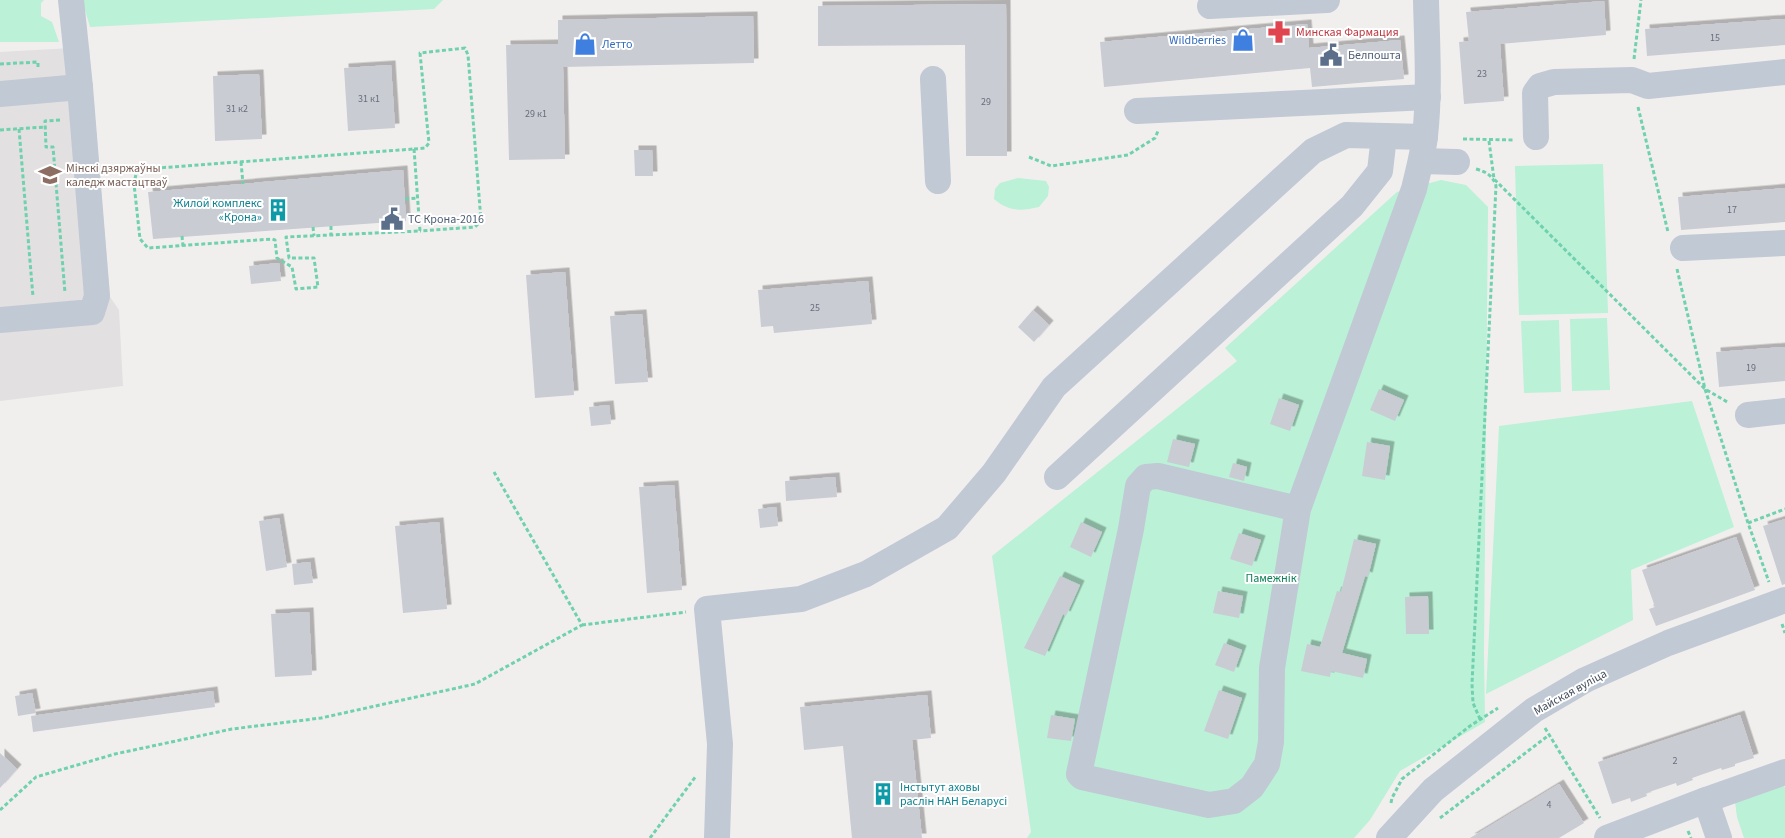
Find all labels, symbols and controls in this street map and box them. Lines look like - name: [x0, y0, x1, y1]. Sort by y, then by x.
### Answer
- pharmacy icon: Минская Фармация: [1266, 19, 1292, 45]
- place label: Минская Фармация: [1296, 24, 1399, 41]
- shop icon: Wildberries: [1230, 27, 1256, 53]
- shop icon: Летто: [572, 31, 598, 57]
- house number: 15: [1710, 31, 1720, 45]
- place label: Wildberries: [1169, 32, 1226, 49]
- place label: Летто: [602, 36, 633, 53]
- public building icon: Белпошта: [1318, 42, 1344, 68]
- place label: Белпошта: [1348, 47, 1401, 64]
- house number: 23: [1477, 67, 1487, 81]
- house number: 31 к1: [358, 92, 380, 106]
- house number: 29: [981, 95, 991, 109]
- house number: 31 к2: [226, 102, 248, 116]
- house number: 29 к1: [525, 107, 547, 121]
- place label: Мінскі дзяржаўны каледж мастацтваў: [66, 160, 168, 191]
- school or university icon: Мінскі дзяржаўны каледж мастацтваў: [37, 162, 63, 188]
- place label: Жилой комплекс «Крона»: [173, 195, 263, 226]
- building icon: Жилой комплекс «Крона»: [265, 197, 291, 223]
- house number: 17: [1727, 203, 1737, 217]
- public building icon: ТС Крона-2016: [379, 206, 405, 232]
- place label: ТС Крона-2016: [408, 211, 484, 228]
- house number: 25: [810, 301, 820, 315]
- house number: 19: [1746, 361, 1756, 375]
- park label: Памежнік: [1245, 570, 1297, 587]
- street label: Майская вуліца: [1531, 665, 1610, 720]
- house number: 2: [1673, 754, 1678, 768]
- place label: Інстытут аховы раслін НАН Беларусі: [900, 779, 1007, 810]
- building icon: Інстытут аховы раслін НАН Беларусі: [870, 781, 896, 807]
- house number: 4: [1547, 798, 1552, 812]

